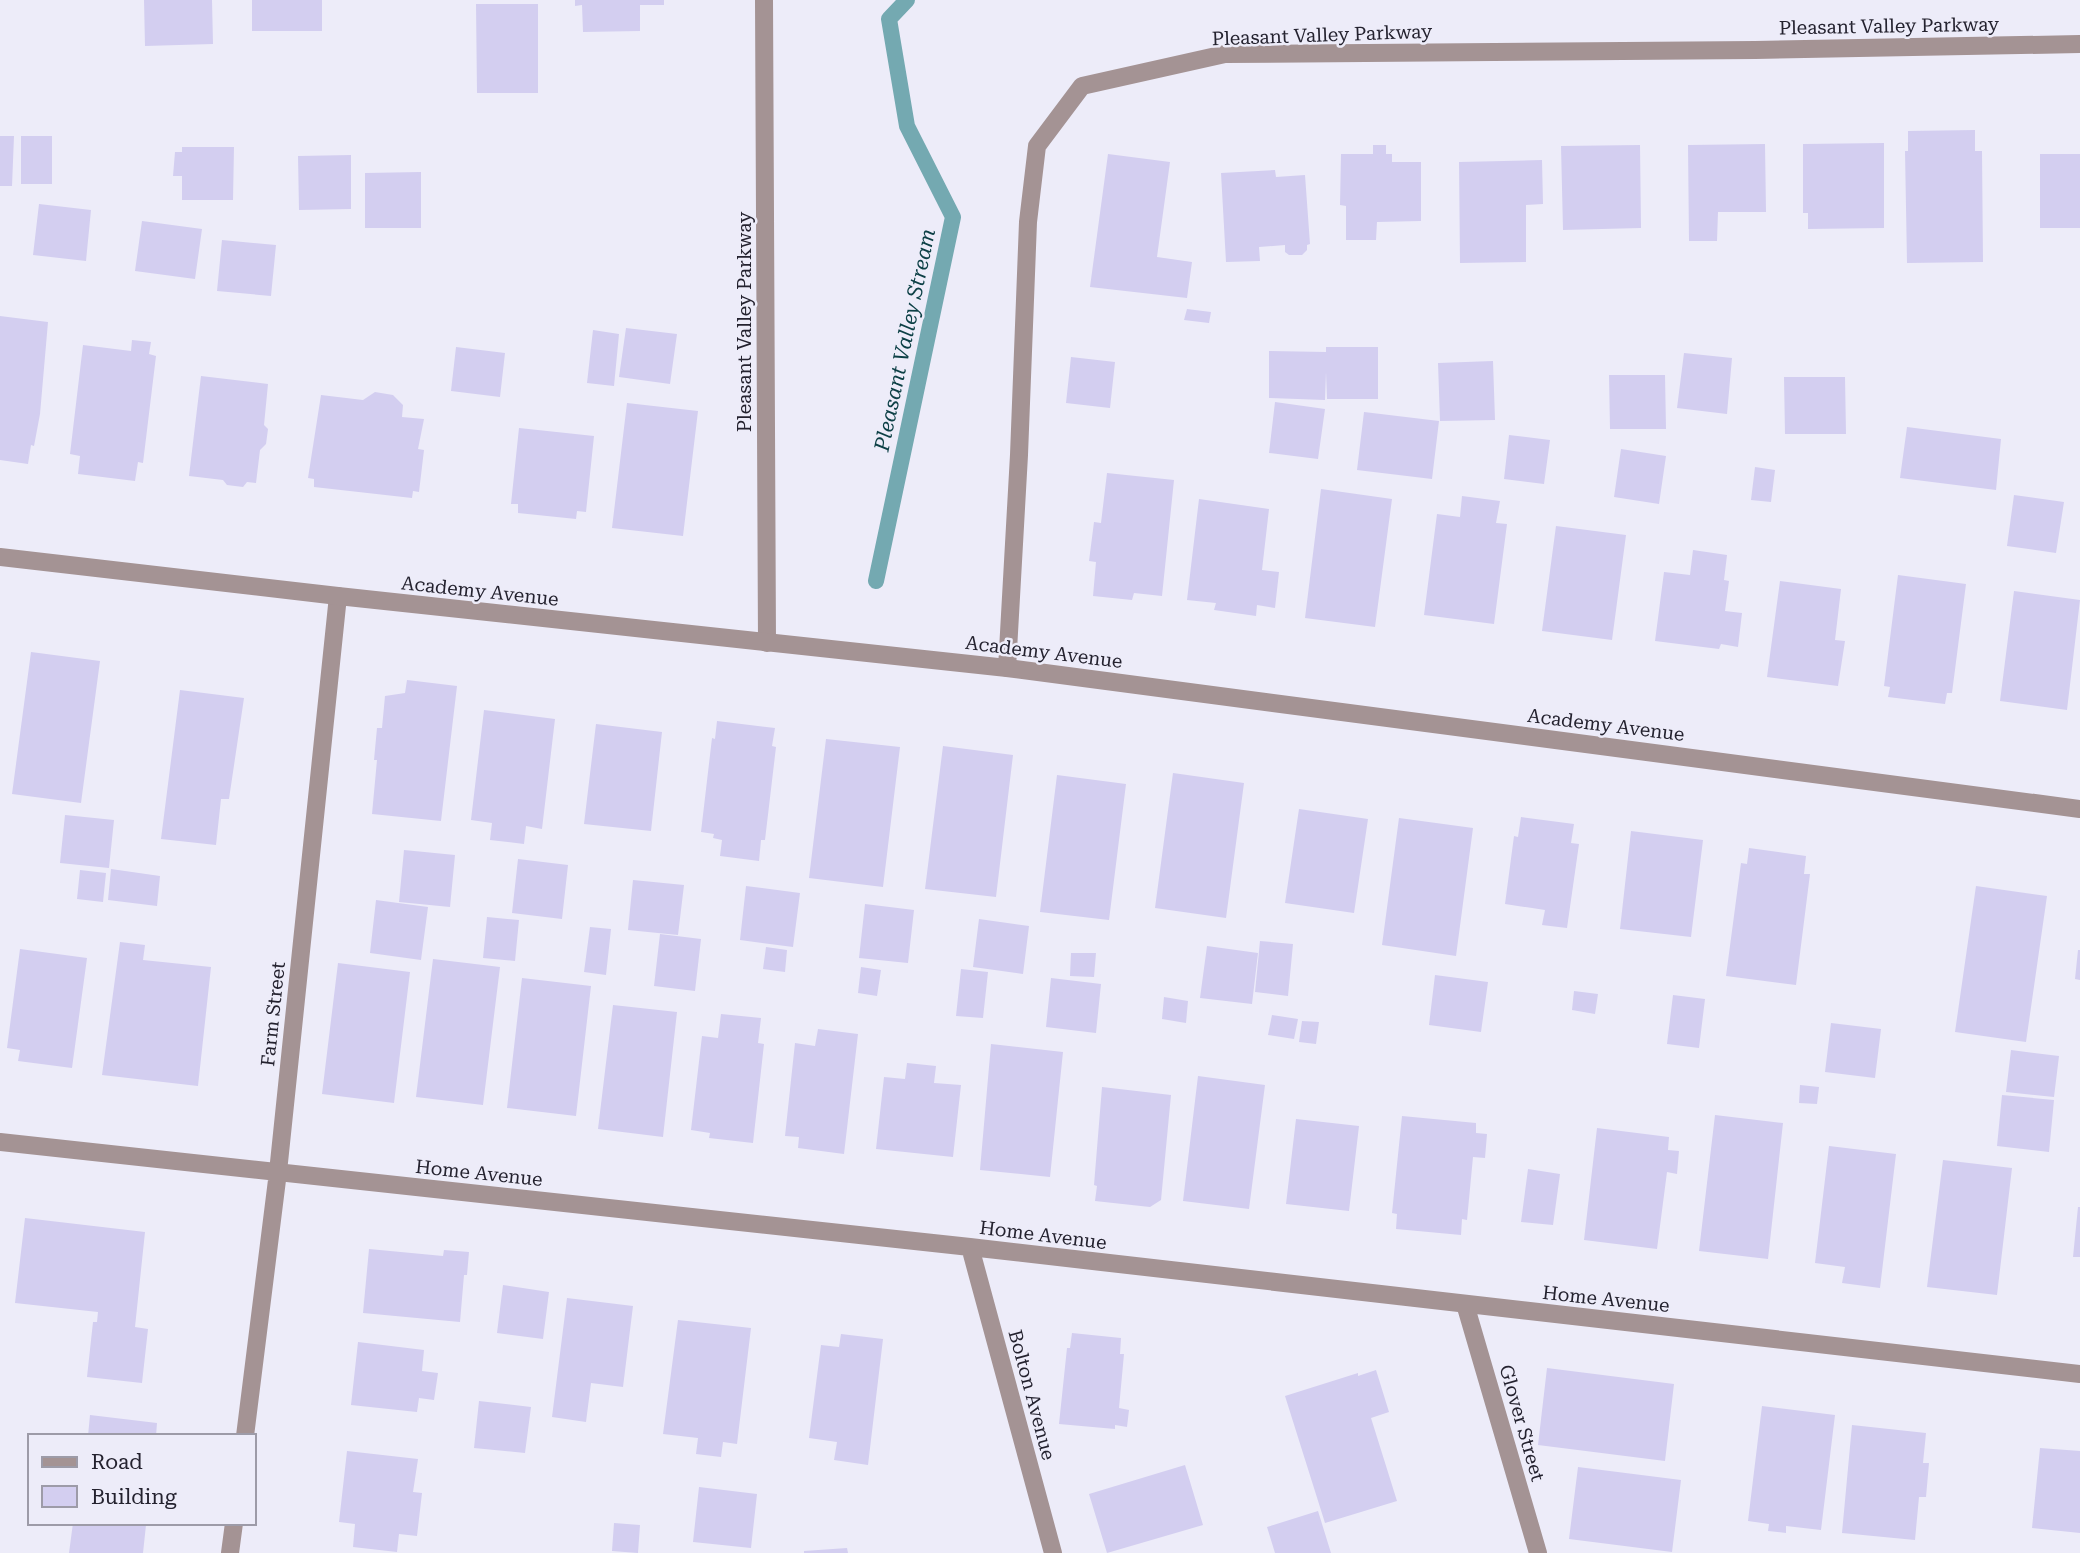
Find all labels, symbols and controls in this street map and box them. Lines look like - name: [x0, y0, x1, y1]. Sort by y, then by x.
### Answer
- street label: Pleasant Valley Parkway: [1779, 13, 2000, 39]
- street label: Pleasant Valley Parkway: [1211, 20, 1433, 50]
- street label: Pleasant Valley Parkway: [733, 211, 756, 432]
- water label: Pleasant Valley Stream: [869, 226, 940, 455]
- street label: Academy Avenue: [400, 571, 560, 611]
- street label: Academy Avenue: [964, 631, 1124, 673]
- street label: Academy Avenue: [1526, 704, 1686, 746]
- street label: Farm Street: [256, 960, 290, 1068]
- street label: Home Avenue: [414, 1155, 544, 1191]
- street label: Home Avenue: [978, 1216, 1108, 1254]
- street label: Home Avenue: [1541, 1281, 1671, 1317]
- street label: Bolton Avenue: [1004, 1327, 1060, 1463]
- street label: Glover Street: [1494, 1362, 1550, 1484]
- legend: [28, 1434, 256, 1525]
- text: Road: [91, 1450, 143, 1474]
- text: Building: [91, 1485, 177, 1509]

